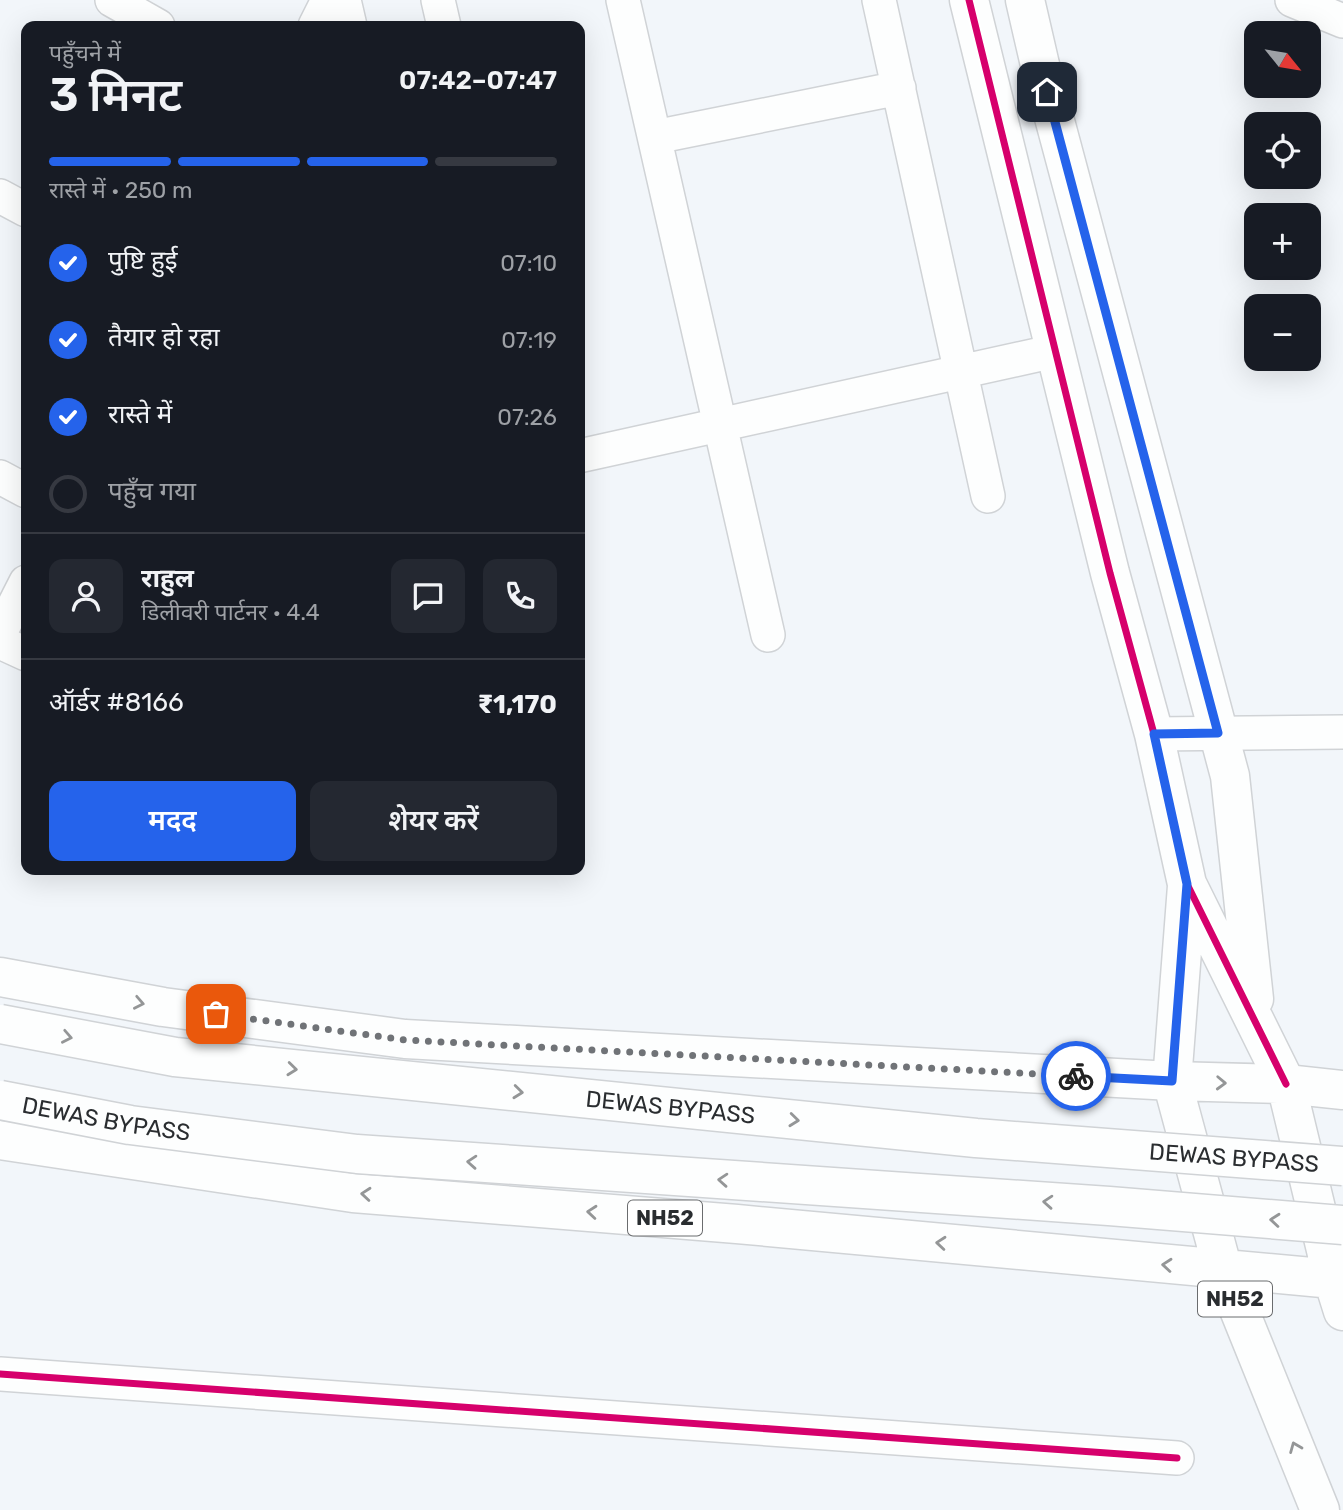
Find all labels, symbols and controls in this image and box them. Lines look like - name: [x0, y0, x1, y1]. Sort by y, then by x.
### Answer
- north arrow: [1244, 21, 1321, 98]
- map controls: [1244, 21, 1321, 371]
- text: पहुँचने में: [49, 39, 121, 67]
- pin: [1017, 62, 1077, 122]
- text: 07:42–07:47: [399, 65, 557, 96]
- text: 3 मिनट: [49, 68, 182, 123]
- icon: home: [1028, 73, 1066, 111]
- button: locate: [1244, 112, 1321, 189]
- text: रास्ते में · 250 m: [49, 176, 193, 204]
- button: +: [1244, 203, 1321, 280]
- icon: check: [49, 244, 87, 282]
- text: पुष्टि हुई: [108, 245, 178, 276]
- text: 07:10: [500, 249, 557, 277]
- button: −: [1244, 294, 1321, 371]
- icon: check: [49, 321, 87, 359]
- text: तैयार हो रहा: [108, 322, 220, 353]
- text: 07:19: [501, 326, 557, 354]
- icon: check: [49, 398, 87, 436]
- text: रास्ते में: [108, 399, 172, 430]
- text: 07:26: [497, 403, 557, 431]
- text: पहुँच गया: [108, 476, 196, 507]
- button: person: [49, 559, 123, 633]
- button: chat: [391, 559, 465, 633]
- button: phone: [483, 559, 557, 633]
- text: राहुल: [141, 563, 194, 594]
- text: डिलीवरी पार्टनर · 4.4: [141, 598, 320, 626]
- text: ऑर्डर #8166: [49, 687, 184, 718]
- text: ₹1,170: [477, 689, 557, 720]
- button: मदद: [49, 781, 296, 861]
- button: शेयर करें: [310, 781, 557, 861]
- pin: [186, 984, 246, 1044]
- one-way arrow: [133, 995, 145, 1010]
- icon: bag: [197, 995, 235, 1033]
- one-way arrow: [61, 1028, 73, 1043]
- courier: [1041, 1041, 1111, 1111]
- icon: bike: [1057, 1057, 1095, 1095]
- one-way arrow: [287, 1061, 298, 1076]
- one-way arrow: [1215, 1075, 1226, 1090]
- one-way arrow: [513, 1084, 524, 1099]
- street label: DEWAS BYPASS: [584, 1085, 756, 1130]
- street label: DEWAS BYPASS: [20, 1091, 192, 1147]
- one-way arrow: [788, 1112, 799, 1127]
- street label: DEWAS BYPASS: [1148, 1137, 1320, 1178]
- one-way arrow: [466, 1155, 477, 1170]
- one-way arrow: [718, 1173, 729, 1188]
- one-way arrow: [360, 1187, 371, 1202]
- one-way arrow: [1042, 1195, 1053, 1210]
- road number: NH52: [628, 1200, 702, 1236]
- one-way arrow: [587, 1205, 598, 1220]
- one-way arrow: [1269, 1213, 1280, 1228]
- one-way arrow: [935, 1236, 946, 1251]
- one-way arrow: [1162, 1257, 1173, 1272]
- road number: NH52: [1198, 1282, 1272, 1316]
- one-way arrow: [1289, 1442, 1303, 1454]

